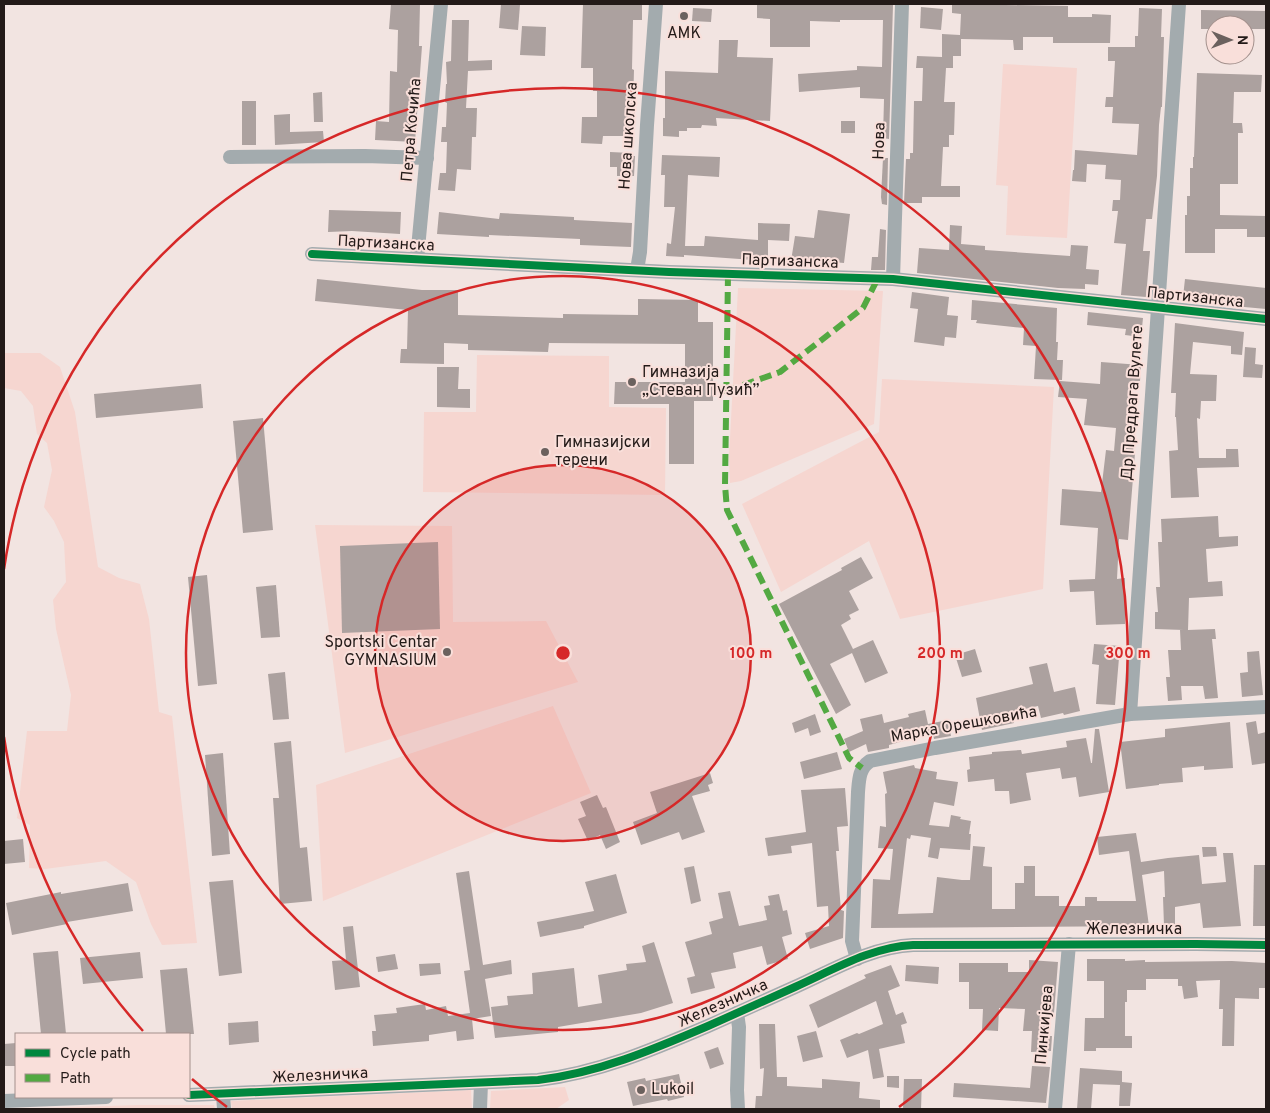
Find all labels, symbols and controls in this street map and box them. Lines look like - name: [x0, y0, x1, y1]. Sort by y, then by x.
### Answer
- marker: АМК: [678, 10, 690, 22]
- north arrow: [1205, 15, 1255, 65]
- place label: АМК: [667, 24, 701, 44]
- text: N: [1233, 35, 1250, 45]
- street label: Петра Кочића: [398, 77, 426, 183]
- street label: Нова школска: [615, 81, 643, 191]
- street label: Нова: [869, 122, 891, 160]
- street label: Партизанска: [337, 231, 435, 257]
- street label: Партизанска: [741, 250, 839, 274]
- street label: Партизанска: [1146, 283, 1244, 313]
- street label: Др Предрага Вулете: [1118, 325, 1148, 481]
- place label: Гимназија „Стеван Пузић”: [642, 363, 759, 401]
- marker: Гимназија „Стеван Пузић”: [626, 376, 638, 388]
- place label: Гимназијски терени: [555, 433, 650, 471]
- marker: Гимназијски терени: [539, 446, 551, 458]
- place label: Sportski Centar GYMNASIUM: [324, 633, 437, 671]
- centre of rings: [554, 644, 572, 662]
- text: 100 m: [730, 645, 772, 664]
- text: 200 m: [917, 645, 963, 664]
- text: 300 m: [1105, 645, 1151, 664]
- marker: Sportski Centar GYMNASIUM: [441, 646, 453, 658]
- street label: Марка Орешковића: [889, 702, 1039, 748]
- street label: Железничка: [1086, 920, 1182, 940]
- street label: Железничка: [675, 975, 771, 1033]
- street label: Пинкијева: [1032, 985, 1058, 1065]
- legend: [15, 1033, 190, 1098]
- text: Cycle path: [60, 1045, 131, 1064]
- street label: Железничка: [271, 1063, 369, 1089]
- text: Path: [60, 1070, 91, 1089]
- place label: Lukoil: [651, 1080, 694, 1100]
- marker: Lukoil: [635, 1084, 647, 1096]

